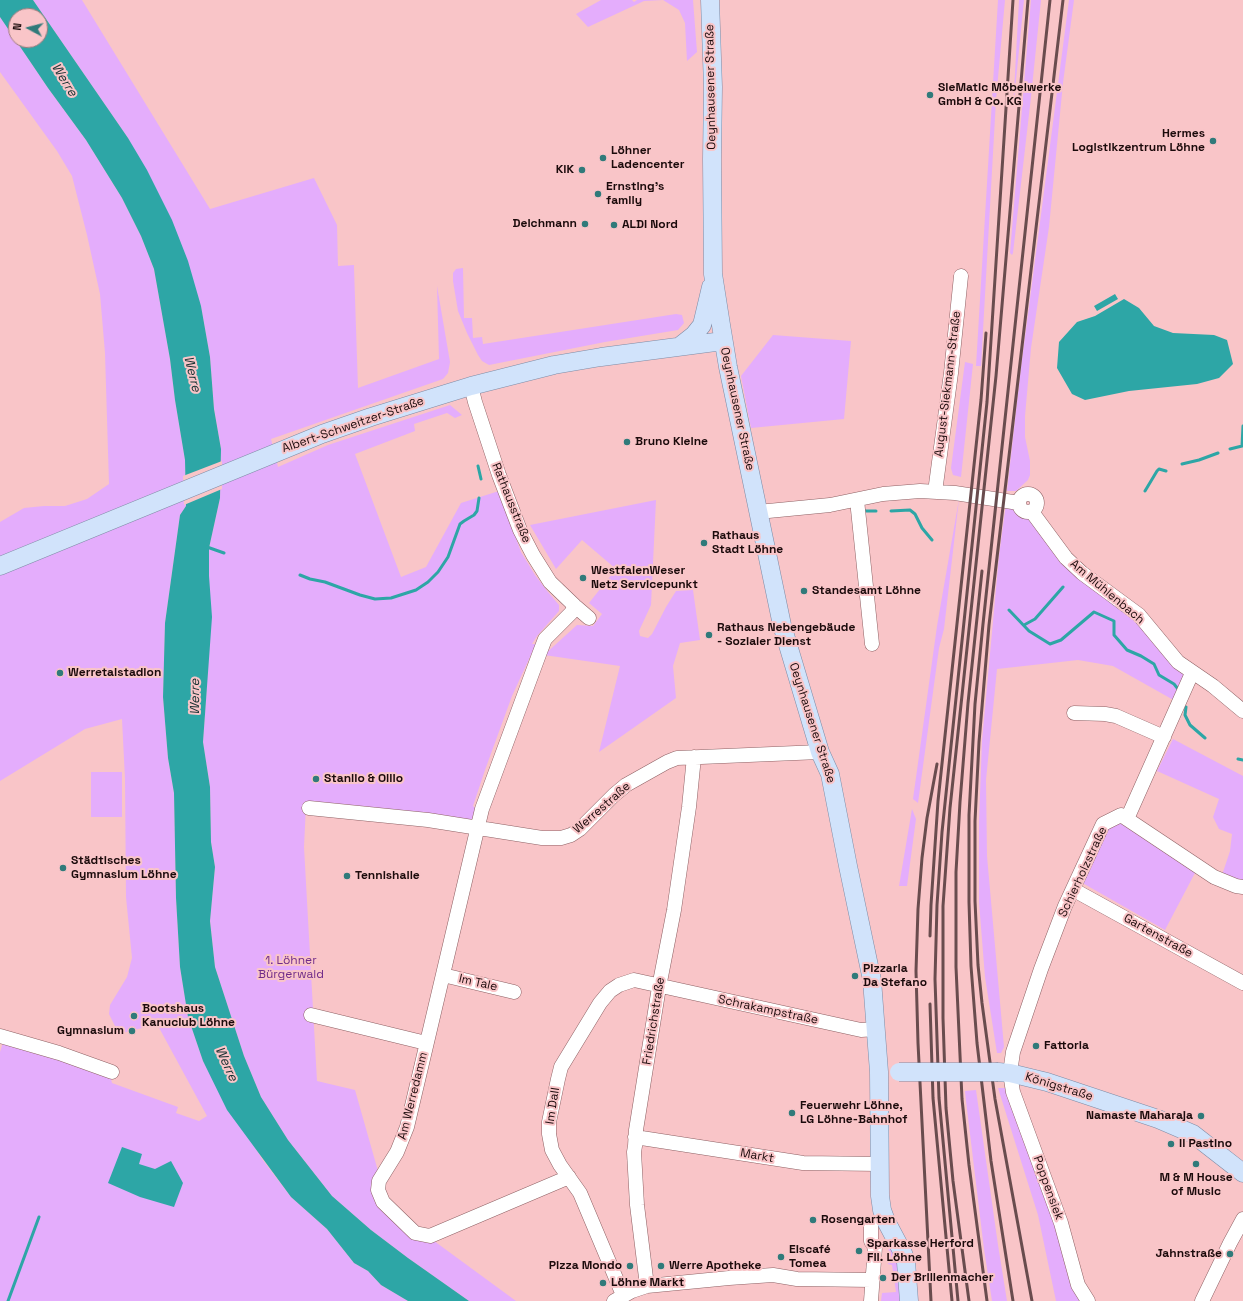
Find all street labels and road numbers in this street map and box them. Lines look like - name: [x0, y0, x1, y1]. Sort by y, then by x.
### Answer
- street label: Oeynhausener Straße: [703, 24, 719, 150]
- street label: August-Siekmann-Straße: [932, 310, 964, 458]
- street label: Oeynhausener Straße: [717, 346, 757, 472]
- street label: Albert-Schweitzer-Straße: [280, 394, 426, 456]
- street label: Rathausstraße: [488, 461, 534, 545]
- street label: Am Mühlenbach: [1067, 557, 1147, 627]
- street label: Oeynhausener Straße: [786, 661, 838, 785]
- street label: Werrestraße: [571, 779, 633, 837]
- street label: Schierholzstraße: [1056, 825, 1110, 919]
- street label: Gartenstraße: [1121, 911, 1195, 961]
- street label: Im Tale: [457, 972, 499, 994]
- street label: Friedrichstraße: [640, 976, 668, 1066]
- street label: Schrakampstraße: [717, 992, 819, 1028]
- street label: Am Werredamm: [395, 1051, 431, 1141]
- street label: Königstraße: [1023, 1070, 1095, 1104]
- street label: Im Dall: [543, 1087, 563, 1125]
- street label: Markt: [739, 1146, 775, 1166]
- street label: Poppensiek: [1030, 1154, 1066, 1222]

